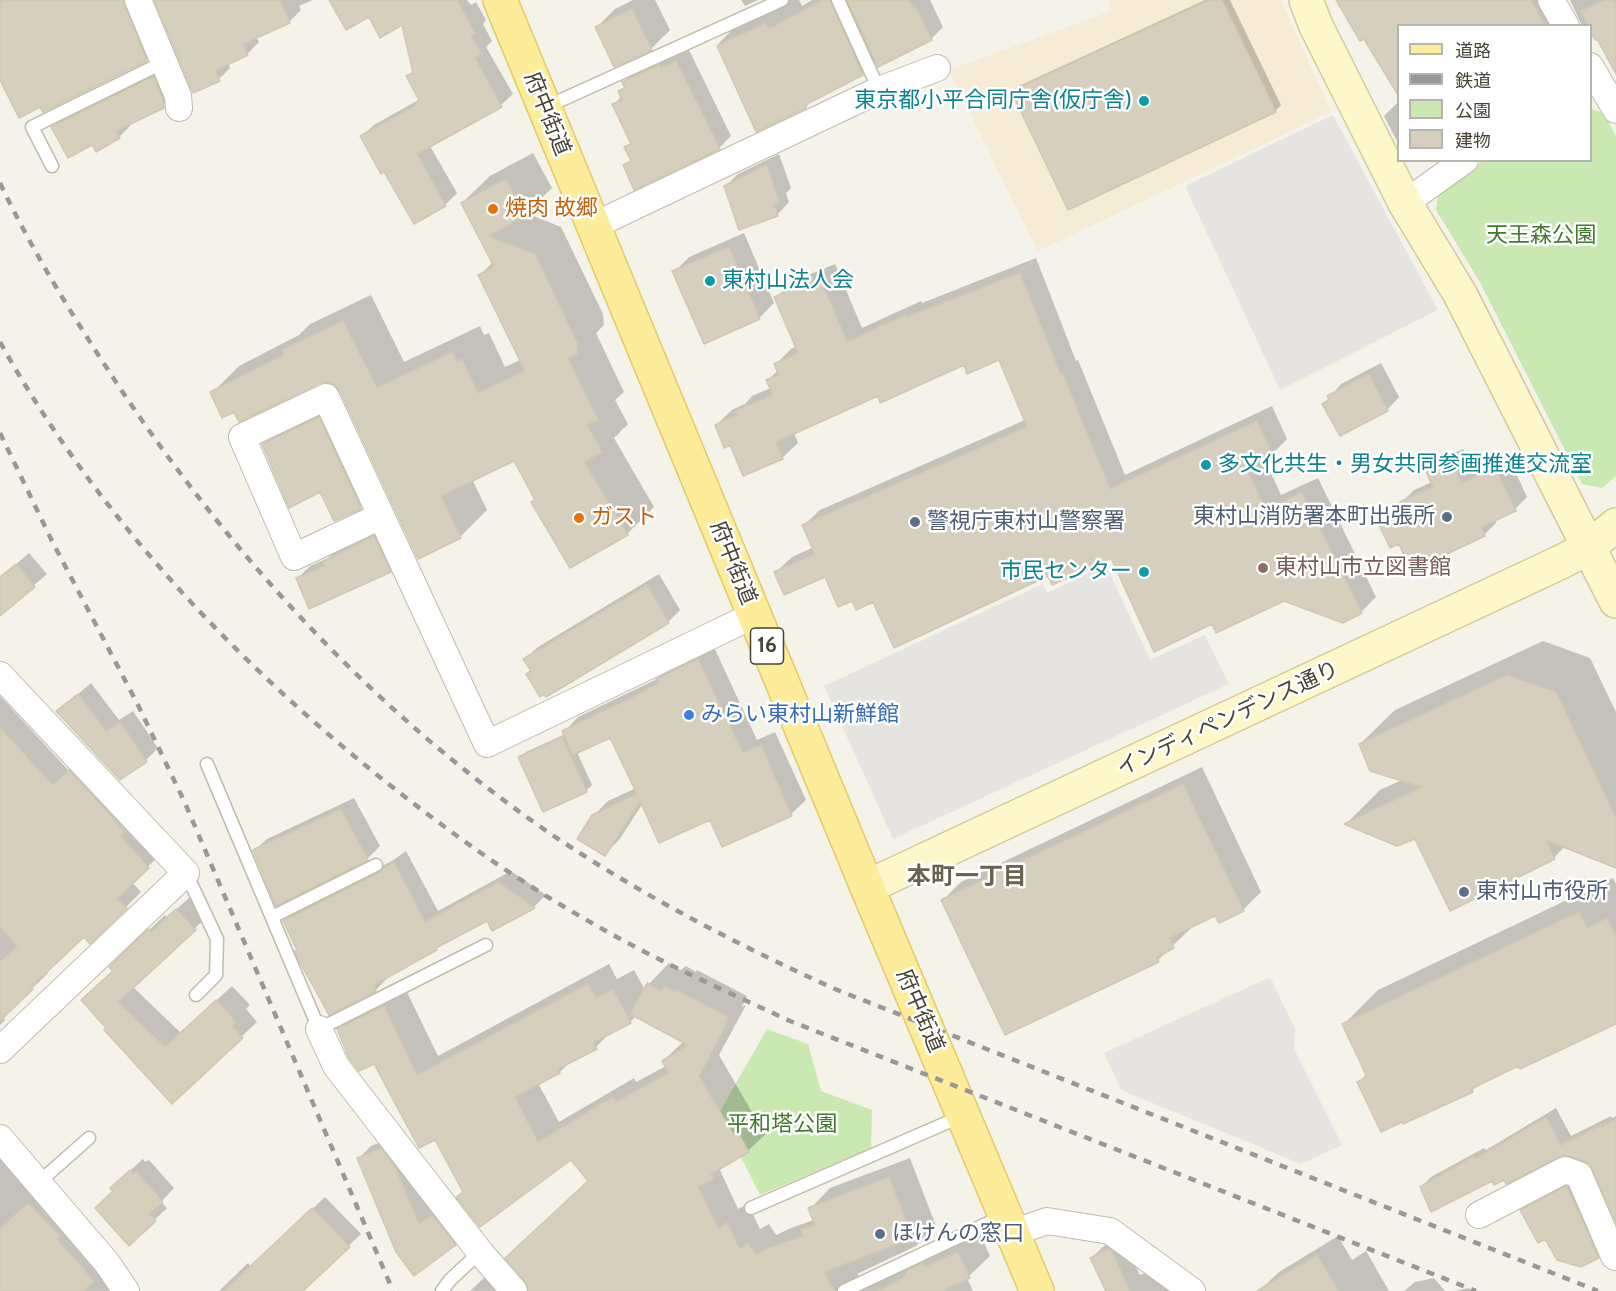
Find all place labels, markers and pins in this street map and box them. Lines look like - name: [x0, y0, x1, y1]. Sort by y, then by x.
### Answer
- place label: 東京都小平合同庁舎(仮庁舎): [854, 88, 1132, 114]
- marker: 東京都小平合同庁舎(仮庁舎): [1137, 94, 1151, 108]
- place label: 焼肉 故郷: [505, 196, 598, 222]
- marker: 焼肉 故郷: [486, 202, 500, 216]
- place label: 東村山法人会: [722, 268, 854, 294]
- marker: 東村山法人会: [703, 274, 717, 288]
- place label: 多文化共生・男女共同参画推進交流室: [1218, 452, 1592, 478]
- marker: 多文化共生・男女共同参画推進交流室: [1199, 458, 1213, 472]
- place label: 東村山消防署本町出張所: [1193, 504, 1435, 530]
- place label: ガスト: [591, 505, 657, 531]
- place label: 警視庁東村山警察署: [927, 509, 1125, 535]
- marker: 東村山消防署本町出張所: [1440, 510, 1454, 524]
- marker: ガスト: [572, 511, 586, 525]
- marker: 警視庁東村山警察署: [908, 515, 922, 529]
- place label: 東村山市立図書館: [1275, 555, 1451, 581]
- place label: 市民センター: [1000, 559, 1132, 585]
- marker: 東村山市立図書館: [1256, 561, 1270, 575]
- marker: 市民センター: [1137, 565, 1151, 579]
- place label: みらい東村山新鮮館: [701, 702, 899, 728]
- marker: みらい東村山新鮮館: [682, 708, 696, 722]
- place label: 東村山市役所: [1476, 879, 1608, 905]
- marker: 東村山市役所: [1457, 885, 1471, 899]
- place label: ほけんの窓口: [892, 1221, 1024, 1247]
- marker: ほけんの窓口: [873, 1227, 887, 1241]

